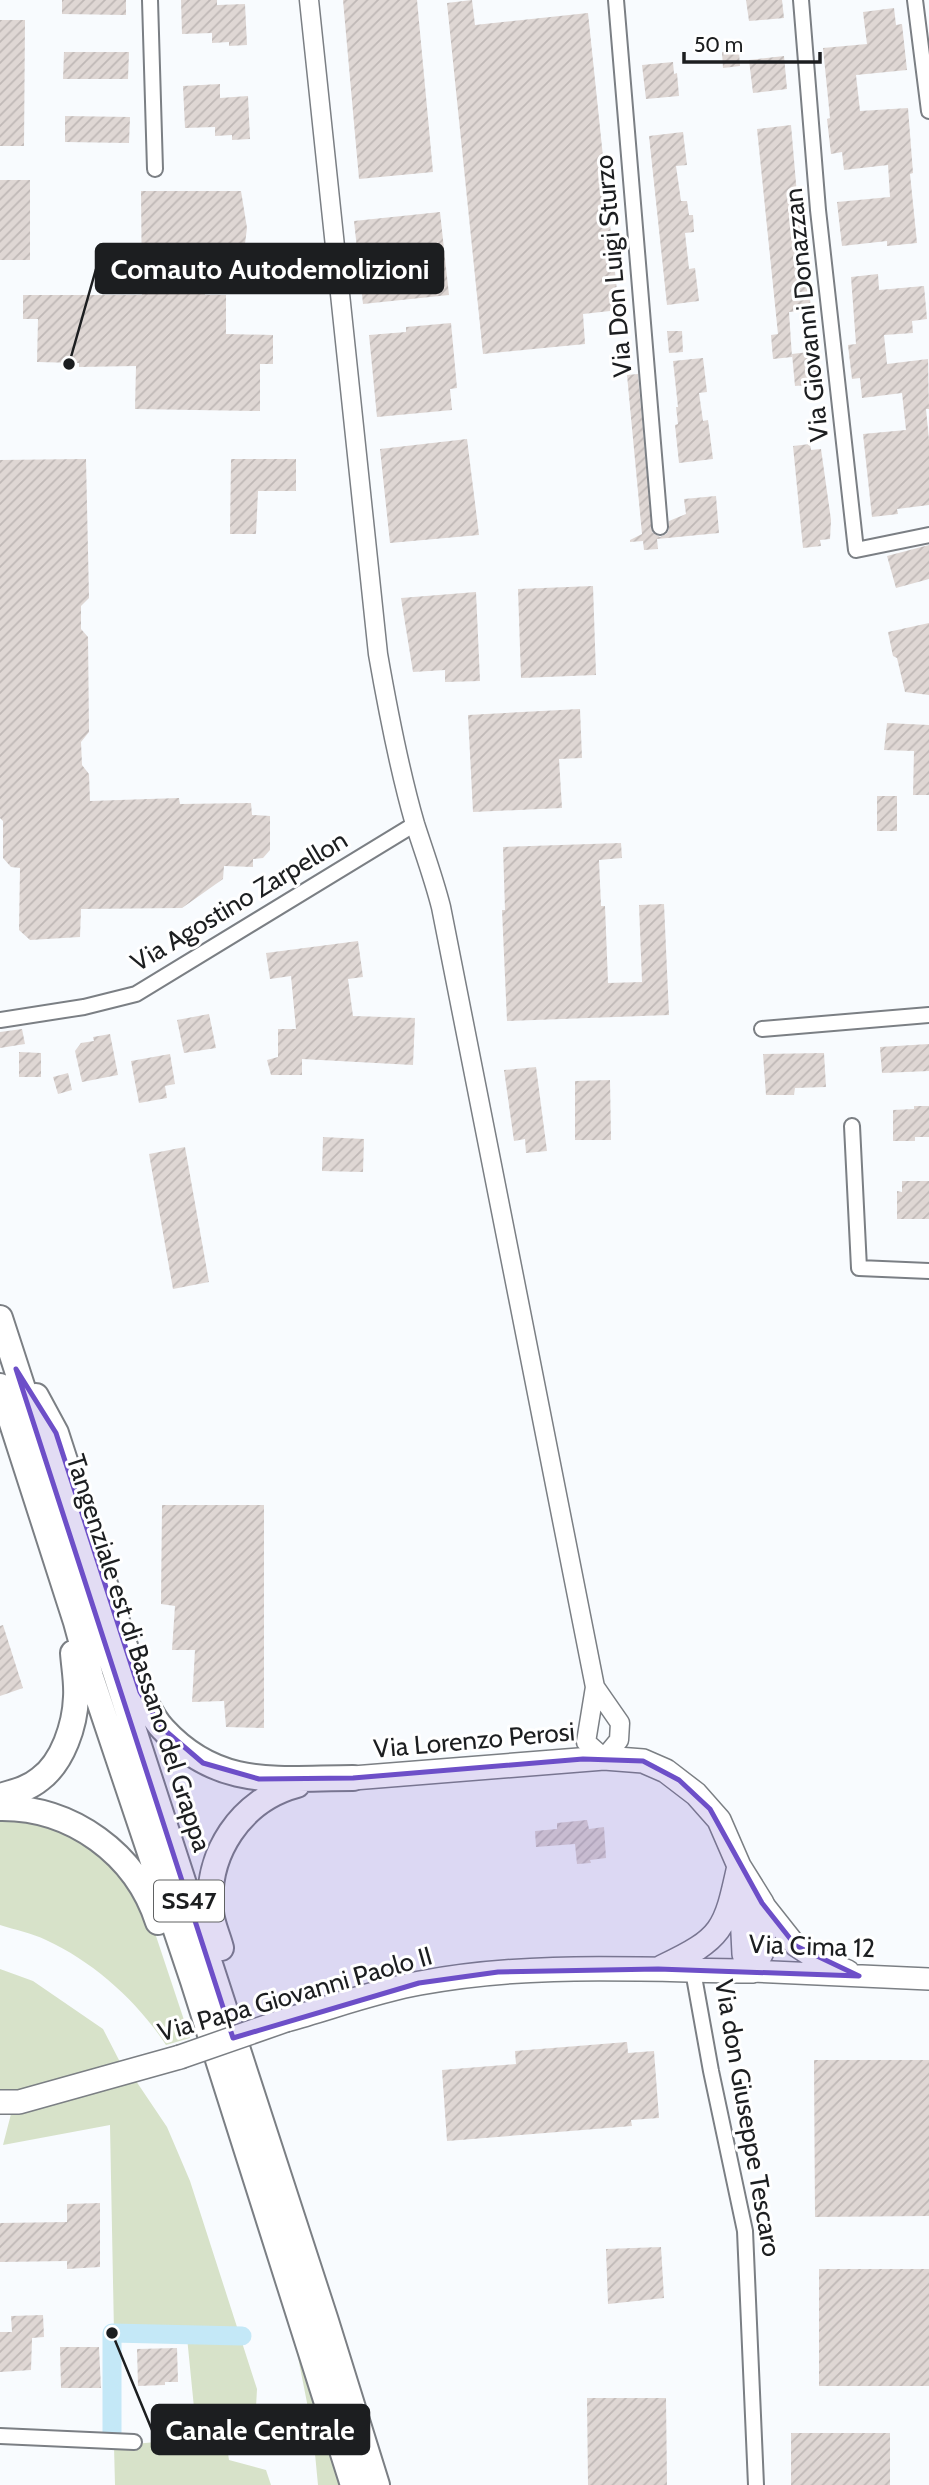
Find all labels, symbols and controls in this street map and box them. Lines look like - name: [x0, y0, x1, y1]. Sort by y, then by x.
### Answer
- scale bar: [684, 21, 820, 65]
- text: 50 m: [694, 32, 743, 57]
- street label: Via Don Luigi Sturzo: [587, 154, 639, 378]
- street label: Via Giovanni Donazzan: [777, 187, 835, 443]
- callout: Comauto Autodemolizioni: [96, 244, 443, 293]
- text: Comauto Autodemolizioni: [110, 252, 430, 286]
- street label: Via Agostino Zarpellon: [125, 824, 353, 978]
- street label: Tangenziale est di Bassano del Grappa: [60, 1450, 219, 1856]
- street label: Via Lorenzo Perosi: [372, 1715, 576, 1765]
- road number: SS47: [154, 1880, 224, 1922]
- street label: Via Cima 12: [748, 1928, 876, 1964]
- street label: Via Papa Giovanni Paolo II: [154, 1940, 436, 2048]
- street label: Via don Giuseppe Tescaro: [708, 1977, 788, 2259]
- callout: Canale Centrale: [152, 2405, 369, 2454]
- text: Canale Centrale: [165, 2413, 355, 2447]

